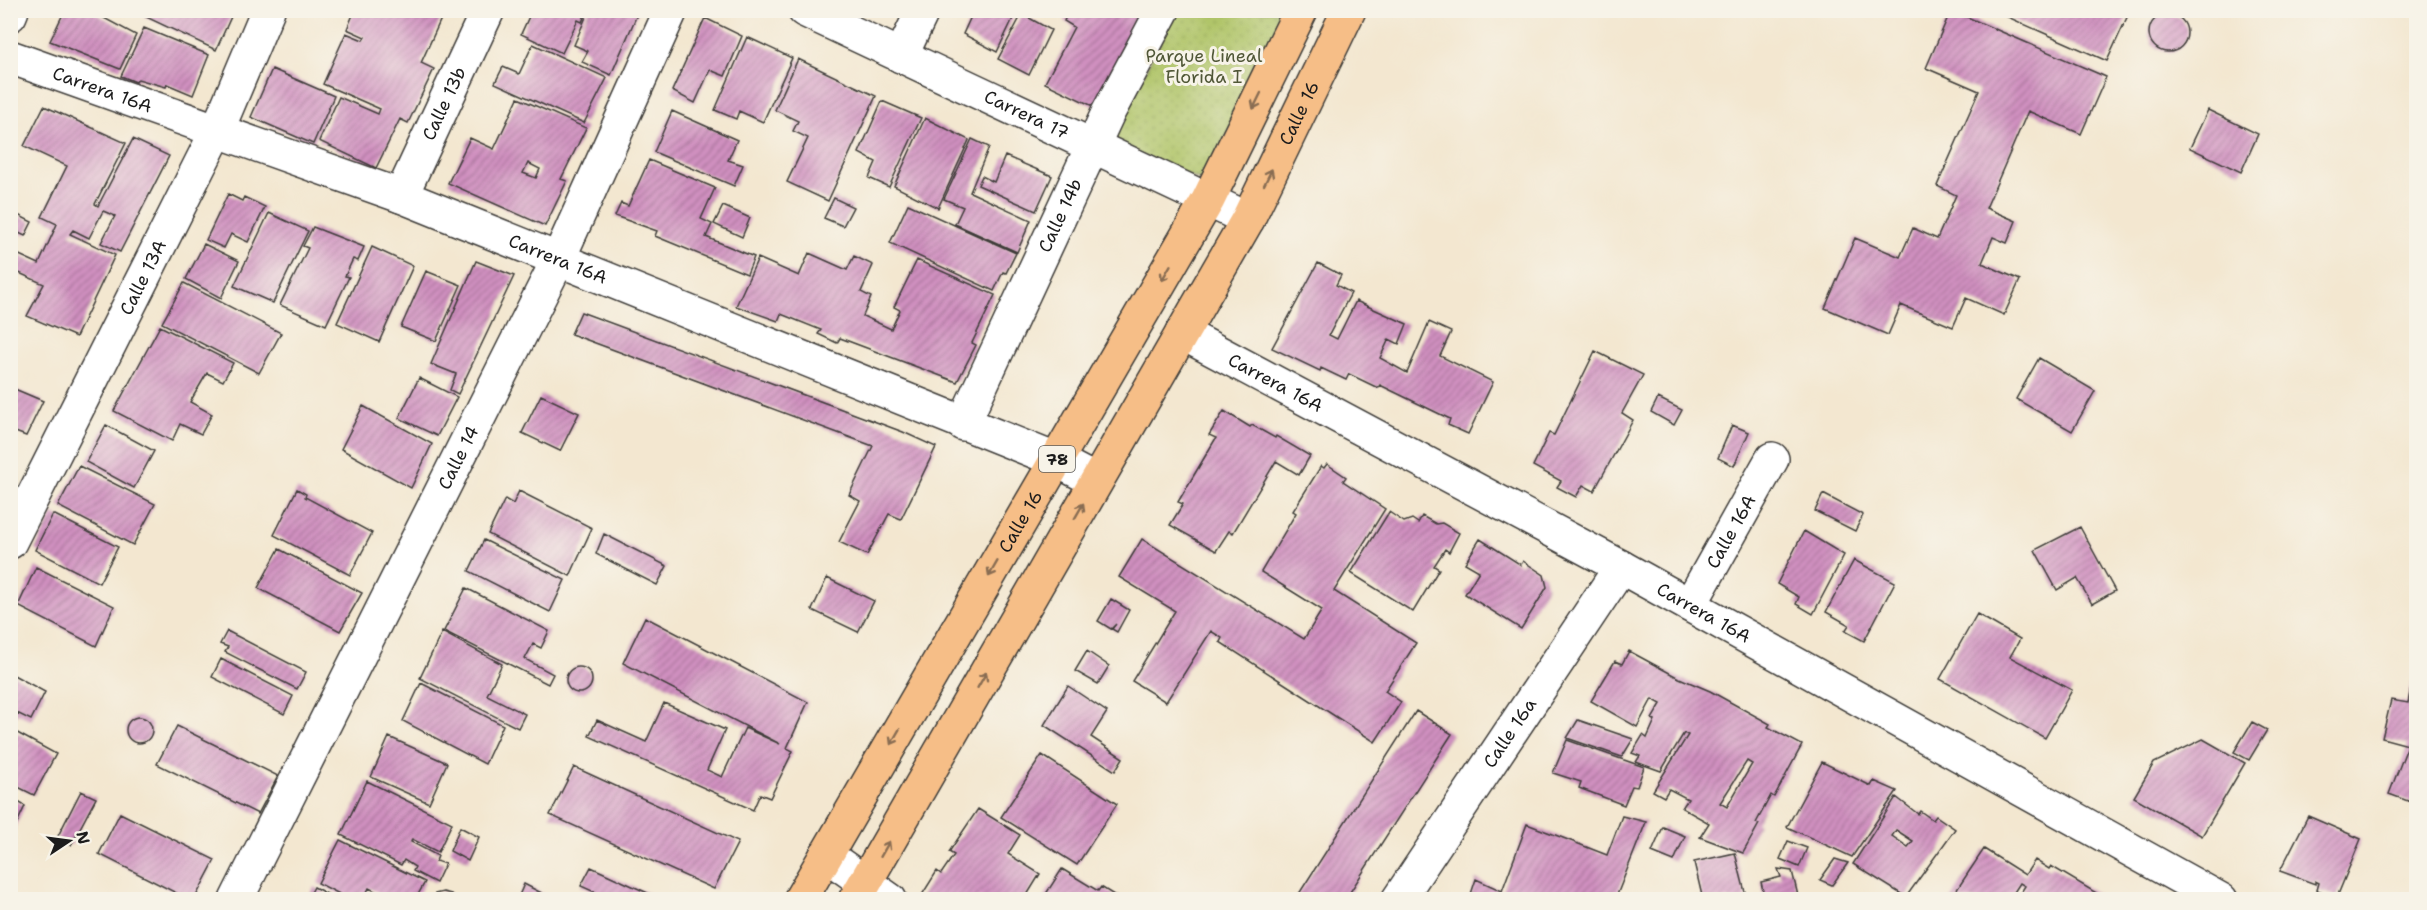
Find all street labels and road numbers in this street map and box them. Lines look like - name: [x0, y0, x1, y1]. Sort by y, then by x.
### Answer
- street label: Carrera 16A: [49, 61, 155, 119]
- street label: Calle 13b: [417, 63, 472, 144]
- street label: Calle 16: [1274, 77, 1325, 149]
- street label: Carrera 17: [980, 85, 1073, 145]
- street label: Calle 14b: [1033, 175, 1088, 256]
- street label: Carrera 16A: [505, 229, 610, 290]
- street label: Calle 13A: [114, 236, 172, 319]
- street label: Carrera 16A: [1224, 348, 1327, 418]
- street label: Calle 14: [432, 422, 485, 494]
- road number: 78: [1039, 446, 1075, 472]
- street label: Calle 16: [993, 486, 1048, 557]
- street label: Calle 16A: [1701, 490, 1761, 573]
- street label: Carrera 16A: [1652, 577, 1755, 649]
- street label: Calle 16a: [1478, 693, 1542, 773]

